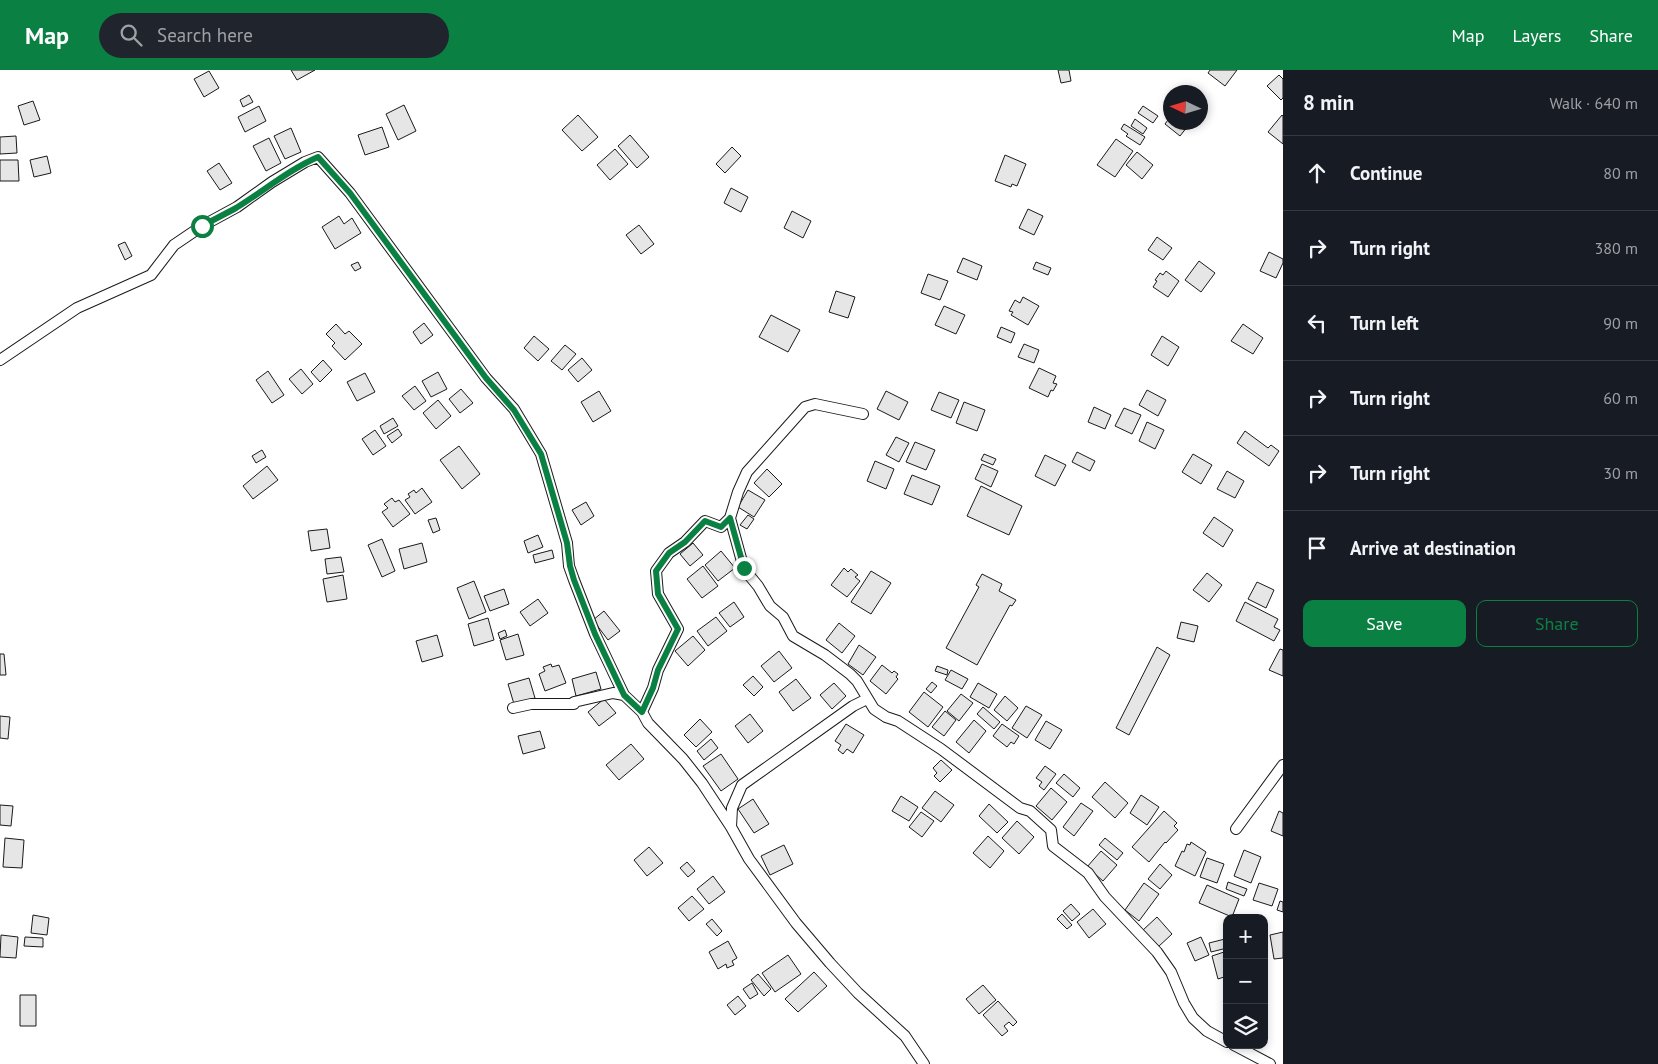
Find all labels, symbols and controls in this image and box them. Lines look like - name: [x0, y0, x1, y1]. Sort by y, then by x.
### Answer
- search box: [99, 13, 449, 58]
- text: Map: [25, 20, 69, 51]
- icon: search: [117, 21, 145, 49]
- text: Search here: [157, 23, 253, 47]
- text: Map: [1452, 24, 1484, 47]
- text: Layers: [1512, 24, 1561, 47]
- text: Share: [1589, 24, 1633, 47]
- north arrow: [1163, 85, 1208, 130]
- text: 8 min: [1303, 89, 1354, 116]
- text: Walk · 640 m: [1549, 93, 1638, 113]
- icon: ahead: [1303, 159, 1331, 187]
- text: Continue: [1350, 161, 1422, 185]
- text: 80 m: [1603, 163, 1638, 183]
- route start: [191, 215, 214, 238]
- icon: right: [1303, 234, 1331, 262]
- text: Turn right: [1350, 236, 1430, 260]
- text: 380 m: [1595, 238, 1638, 258]
- icon: left: [1303, 309, 1331, 337]
- text: Turn left: [1350, 311, 1419, 335]
- text: 90 m: [1603, 313, 1638, 333]
- icon: right: [1303, 384, 1331, 412]
- text: Turn right: [1350, 386, 1430, 410]
- text: 60 m: [1603, 388, 1638, 408]
- icon: right: [1303, 459, 1331, 487]
- text: Turn right: [1350, 461, 1430, 485]
- text: 30 m: [1603, 463, 1638, 483]
- icon: arrive: [1303, 534, 1331, 562]
- text: Arrive at destination: [1350, 536, 1516, 560]
- route end: [733, 557, 756, 580]
- button: Save: [1303, 600, 1466, 647]
- button: Share: [1476, 600, 1638, 647]
- map controls: [1223, 914, 1268, 1049]
- button: +: [1223, 914, 1268, 959]
- button: −: [1223, 959, 1268, 1004]
- button: layers: [1223, 1004, 1268, 1049]

